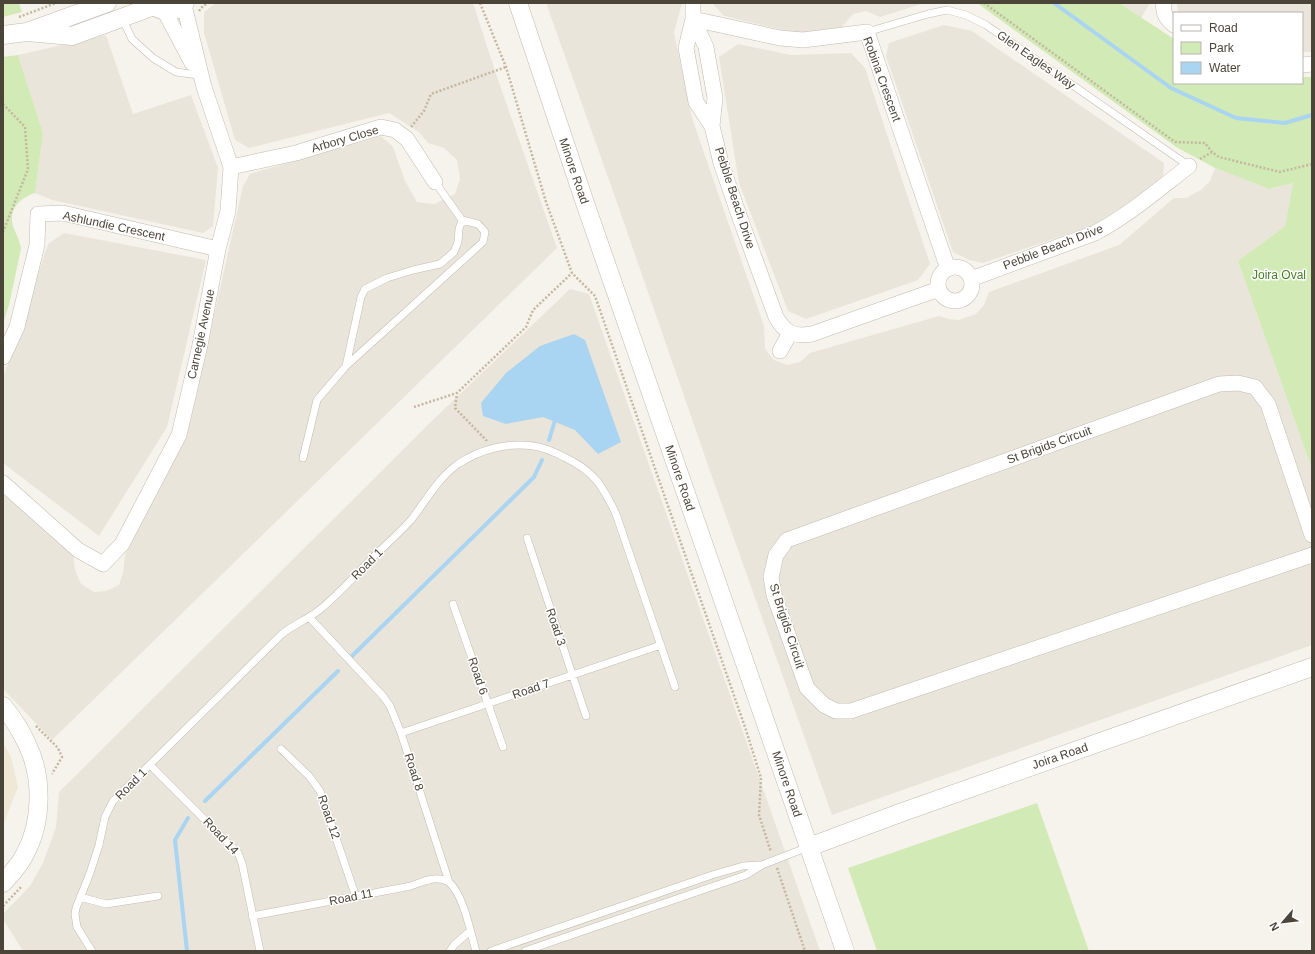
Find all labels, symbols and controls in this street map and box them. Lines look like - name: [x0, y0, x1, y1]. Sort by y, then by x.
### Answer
- legend: [1173, 12, 1303, 84]
- text: Road: [1209, 21, 1238, 35]
- street label: Glen Eagles Way: [994, 28, 1078, 92]
- street label: Robina Crescent: [860, 35, 904, 124]
- text: Park: [1209, 41, 1235, 55]
- text: Water: [1209, 61, 1241, 75]
- street label: Arbory Close: [310, 123, 381, 155]
- street label: Minore Road: [556, 136, 592, 206]
- street label: Pebble Beach Drive: [712, 145, 758, 251]
- street label: Ashlundie Crescent: [62, 208, 167, 244]
- street label: Pebble Beach Drive: [1001, 221, 1105, 273]
- park label: Joira Oval: [1252, 268, 1306, 282]
- street label: Carnegie Avenue: [185, 287, 217, 380]
- street label: St Brigids Circuit: [1005, 423, 1094, 467]
- street label: Minore Road: [662, 443, 698, 513]
- street label: Road 1: [348, 545, 386, 583]
- street label: St Brigids Circuit: [767, 582, 808, 671]
- street label: Road 3: [543, 606, 569, 648]
- street label: Road 6: [465, 655, 491, 697]
- street label: Road 7: [510, 676, 552, 702]
- street label: Joira Road: [1030, 740, 1090, 772]
- street label: Minore Road: [769, 749, 805, 819]
- street label: Road 8: [401, 751, 427, 793]
- street label: Road 1: [112, 765, 150, 803]
- street label: Road 12: [315, 793, 343, 841]
- street label: Road 14: [200, 815, 242, 858]
- street label: Road 11: [328, 886, 374, 908]
- north arrow: [1263, 902, 1303, 942]
- text: N: [1267, 920, 1281, 933]

